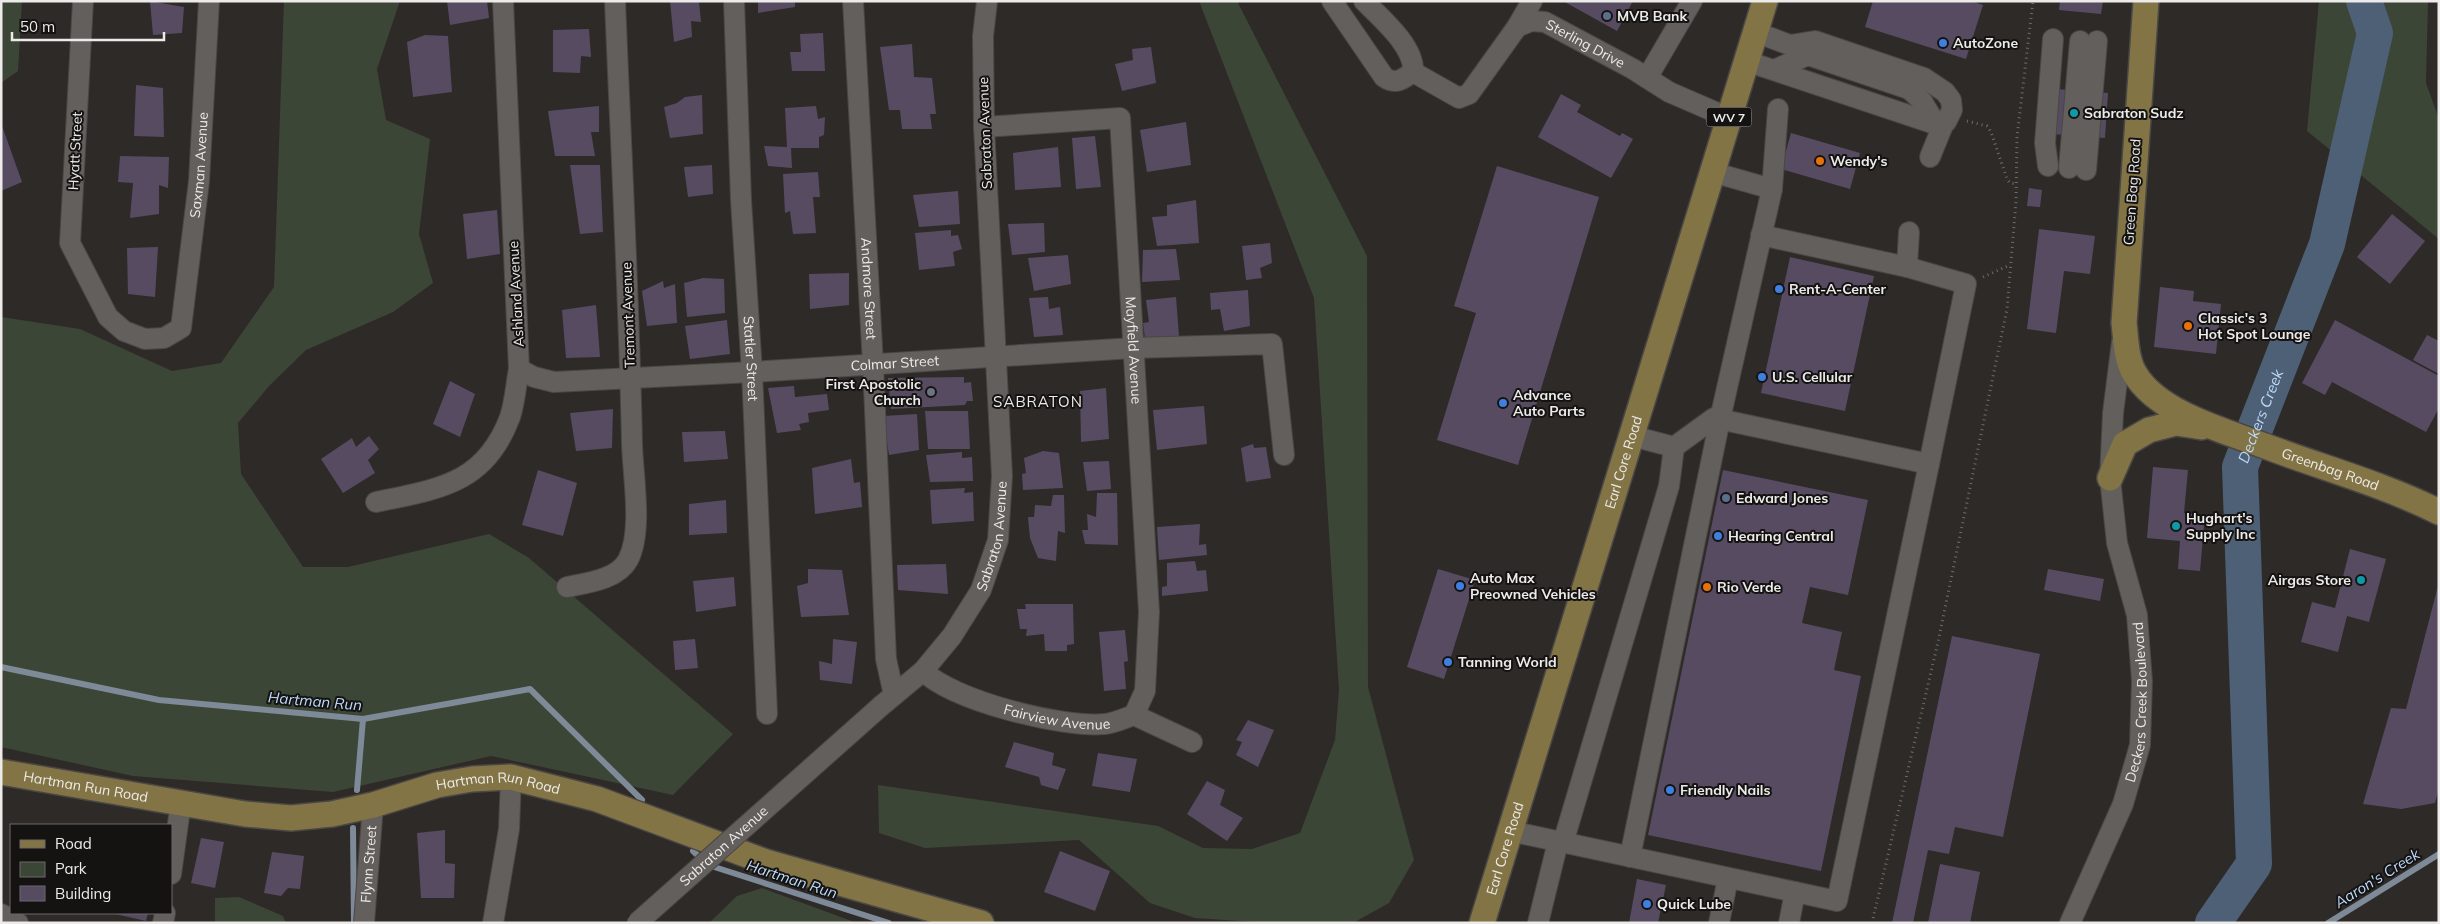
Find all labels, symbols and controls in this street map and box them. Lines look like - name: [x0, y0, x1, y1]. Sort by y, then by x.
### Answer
- place label: MVB Bank: [1617, 7, 1688, 25]
- scale bar: [12, 10, 165, 42]
- marker: MVB Bank: [1601, 10, 1613, 22]
- street label: Sterling Drive: [1543, 15, 1628, 72]
- text: 50 m: [20, 17, 55, 36]
- place label: AutoZone: [1953, 34, 2018, 52]
- marker: AutoZone: [1937, 37, 1949, 49]
- street label: Sabraton Avenue: [974, 77, 996, 189]
- place label: Sabraton Sudz: [2084, 104, 2184, 122]
- marker: Sabraton Sudz: [2068, 107, 2080, 119]
- road number: WV 7: [1706, 108, 1752, 126]
- street label: Hyatt Street: [64, 111, 86, 191]
- street label: Saxman Avenue: [186, 112, 212, 219]
- street label: Green Bag Road: [2119, 138, 2145, 246]
- place label: Wendy's: [1830, 152, 1888, 170]
- marker: Wendy's: [1814, 155, 1826, 167]
- street label: Andmore Street: [857, 237, 881, 340]
- street label: Ashland Avenue: [504, 241, 528, 347]
- street label: Tremont Avenue: [617, 262, 639, 368]
- place label: Rent-A-Center: [1789, 280, 1886, 298]
- marker: Rent-A-Center: [1773, 283, 1785, 295]
- street label: Mayfield Avenue: [1121, 296, 1146, 405]
- place label: Classic's 3 Hot Spot Lounge: [2198, 309, 2311, 343]
- street label: Statler Street: [739, 315, 762, 402]
- marker: Classic's 3 Hot Spot Lounge: [2182, 320, 2194, 332]
- street label: Colmar Street: [850, 351, 940, 375]
- water label: Deckers Creek: [2233, 365, 2287, 465]
- place label: U.S. Cellular: [1772, 368, 1853, 386]
- marker: U.S. Cellular: [1756, 371, 1768, 383]
- place label: First Apostolic Church: [826, 375, 921, 409]
- marker: First Apostolic Church: [925, 386, 937, 398]
- place label: Advance Auto Parts: [1513, 386, 1585, 420]
- district label: SABRATON: [993, 392, 1083, 411]
- marker: Advance Auto Parts: [1497, 397, 1509, 409]
- street label: Earl Core Road: [1601, 414, 1646, 511]
- street label: Greenbag Road: [2279, 444, 2382, 494]
- street label: Sabraton Avenue: [972, 481, 1011, 594]
- place label: Edward Jones: [1736, 489, 1828, 507]
- marker: Edward Jones: [1720, 492, 1732, 504]
- place label: Hughart's Supply Inc: [2186, 509, 2255, 543]
- marker: Hughart's Supply Inc: [2170, 520, 2182, 532]
- place label: Hearing Central: [1728, 527, 1834, 545]
- marker: Hearing Central: [1712, 530, 1724, 542]
- place label: Auto Max Preowned Vehicles: [1470, 569, 1596, 603]
- place label: Airgas Store: [2268, 571, 2351, 589]
- marker: Airgas Store: [2355, 574, 2367, 586]
- place label: Rio Verde: [1717, 578, 1782, 596]
- marker: Auto Max Preowned Vehicles: [1454, 580, 1466, 592]
- marker: Rio Verde: [1701, 581, 1713, 593]
- street label: Deckers Creek Boulevard: [2121, 621, 2151, 784]
- place label: Tanning World: [1458, 653, 1557, 671]
- marker: Tanning World: [1442, 656, 1454, 668]
- water label: Hartman Run: [267, 687, 363, 715]
- street label: Fairview Avenue: [1002, 700, 1111, 733]
- street label: Hartman Run Road: [22, 767, 149, 806]
- street label: Hartman Run Road: [434, 767, 562, 798]
- place label: Friendly Nails: [1680, 781, 1770, 799]
- marker: Friendly Nails: [1664, 784, 1676, 796]
- street label: Earl Core Road: [1482, 800, 1528, 897]
- street label: Sabraton Avenue: [676, 802, 772, 890]
- legend: [10, 824, 172, 914]
- street label: Flynn Street: [357, 825, 380, 904]
- text: Road: [55, 834, 92, 853]
- water label: Aaron's Creek: [2330, 844, 2424, 912]
- water label: Hartman Run: [744, 855, 840, 903]
- text: Park: [55, 859, 87, 878]
- text: Building: [55, 884, 111, 903]
- place label: Quick Lube: [1657, 895, 1731, 913]
- marker: Quick Lube: [1641, 898, 1653, 910]

